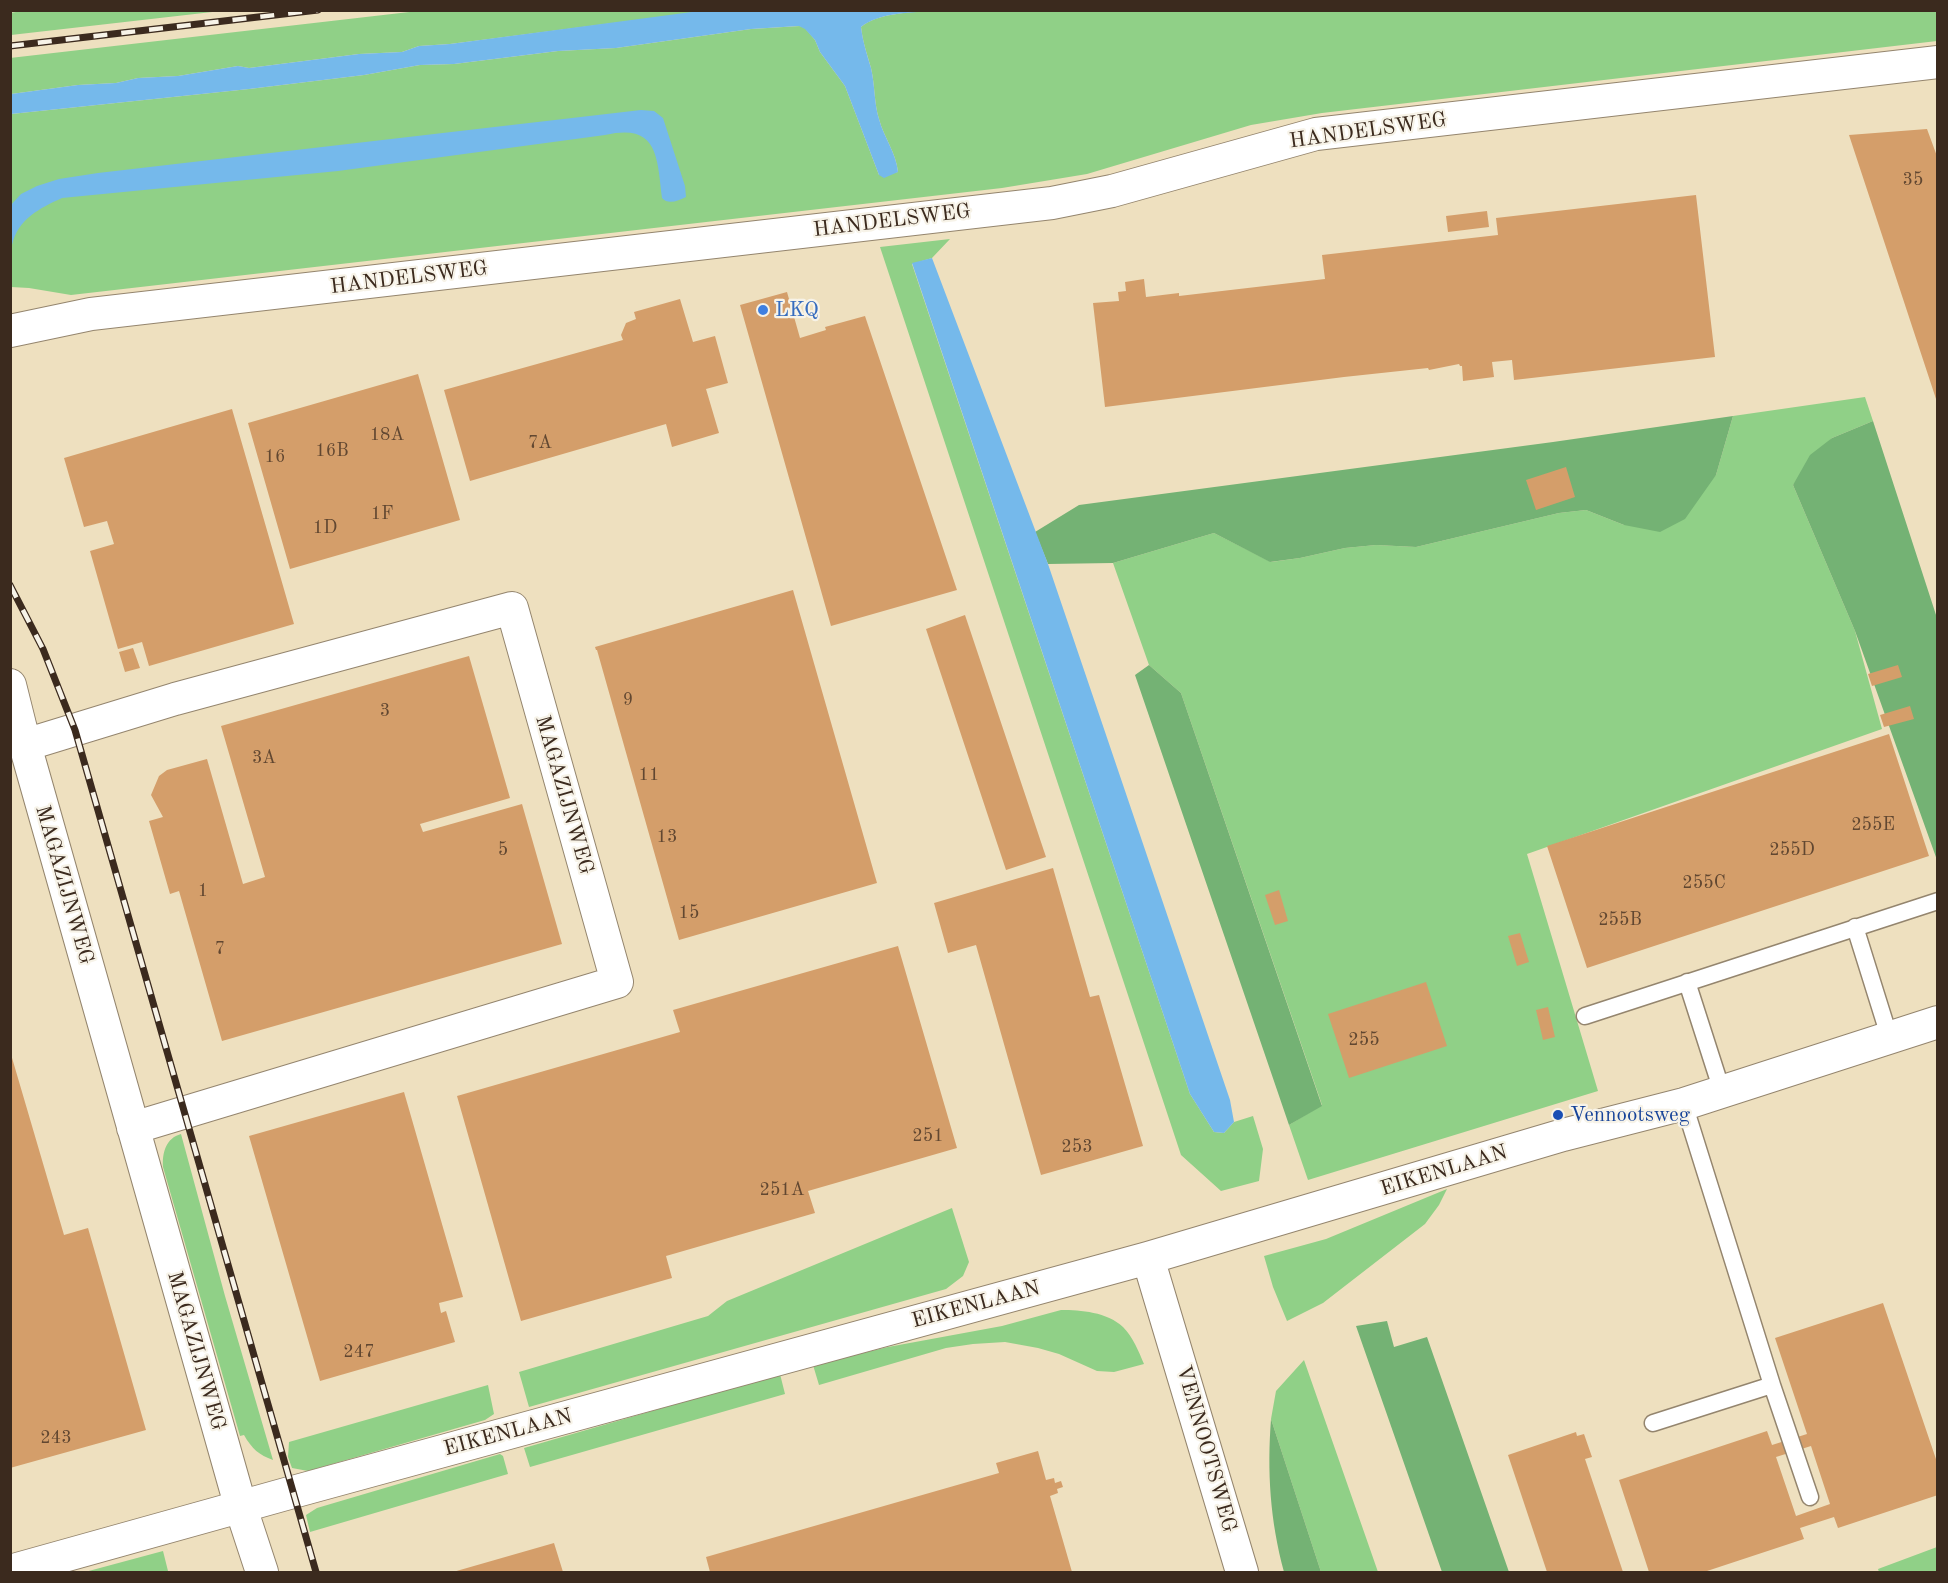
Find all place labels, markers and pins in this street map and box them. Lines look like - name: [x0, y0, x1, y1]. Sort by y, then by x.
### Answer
- place label: LKQ: [775, 297, 819, 323]
- marker: LKQ: [756, 303, 770, 317]
- place label: Vennootsweg: [1570, 1102, 1690, 1128]
- marker: Vennootsweg: [1551, 1108, 1565, 1122]

